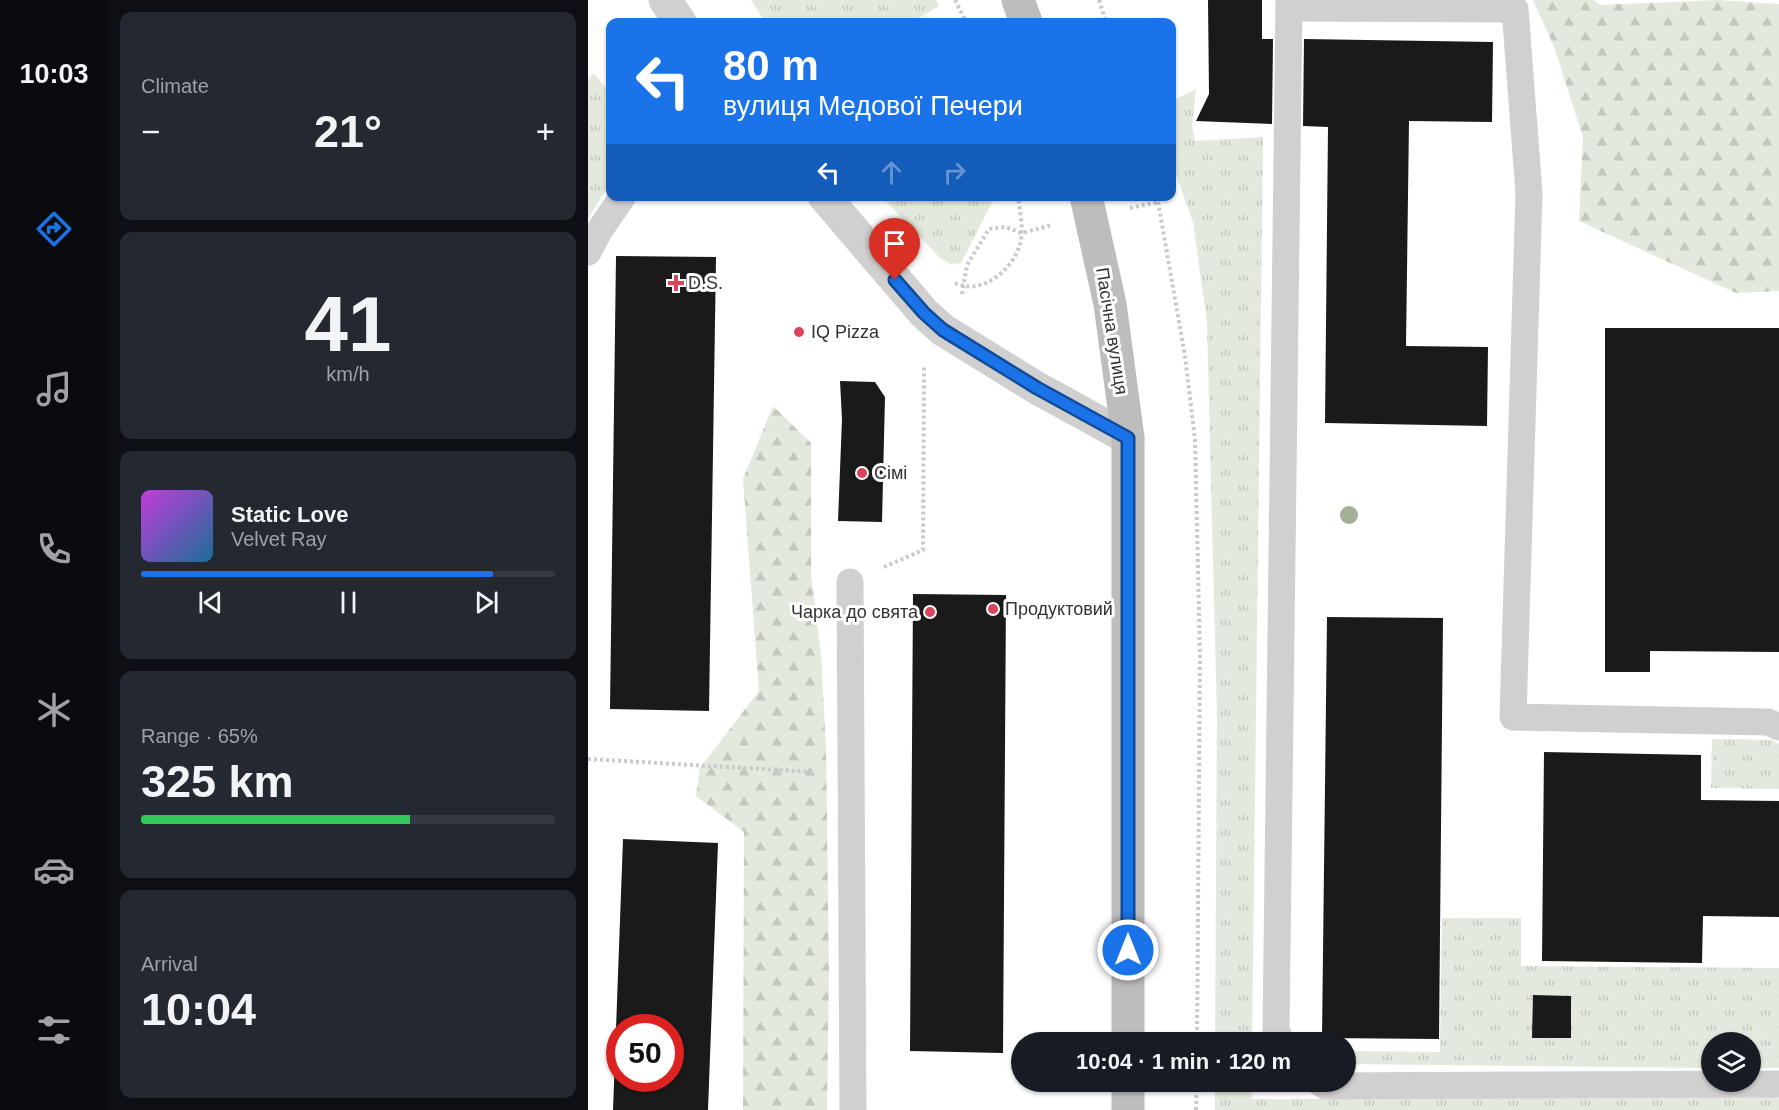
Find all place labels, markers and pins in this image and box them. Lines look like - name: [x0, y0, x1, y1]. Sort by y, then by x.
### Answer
- pin: [869, 218, 920, 280]
- place label: D.S.: [688, 273, 723, 293]
- marker: D.S.: [669, 276, 683, 290]
- place label: IQ Pizza: [811, 322, 880, 342]
- marker: IQ Pizza: [792, 325, 806, 339]
- place label: Сімі: [874, 463, 907, 483]
- marker: Сімі: [855, 466, 869, 480]
- place label: Продуктовий: [1005, 599, 1113, 619]
- place label: Чарка до свята: [791, 602, 919, 622]
- marker: Продуктовий: [986, 602, 1000, 616]
- marker: Чарка до свята: [923, 605, 937, 619]

